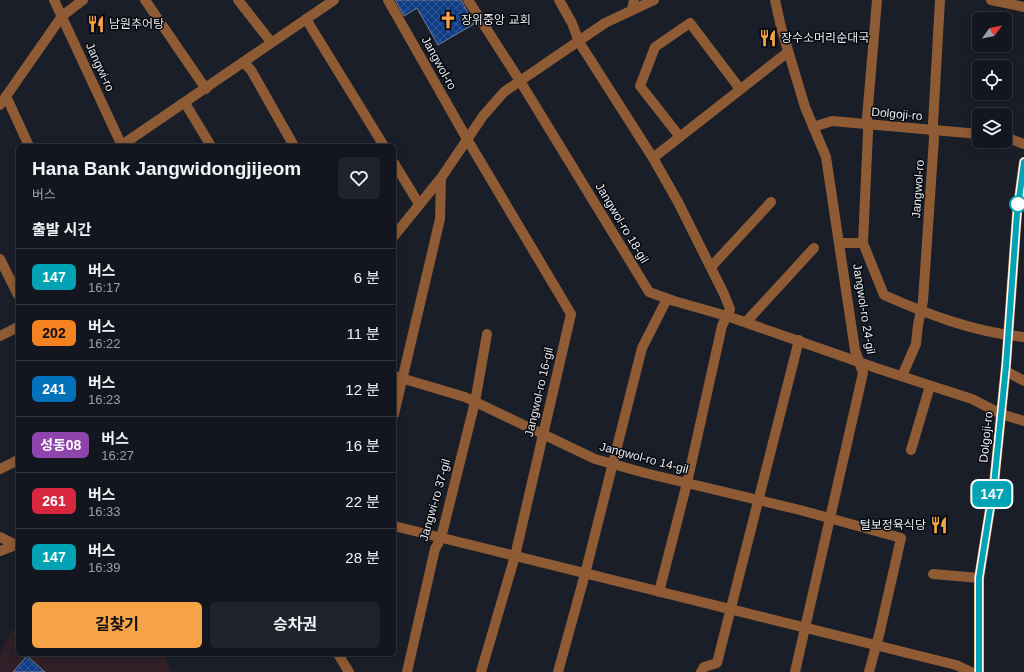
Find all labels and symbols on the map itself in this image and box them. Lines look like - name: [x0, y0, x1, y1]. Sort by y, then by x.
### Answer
- church icon: 장위중앙 교회: [438, 10, 458, 30]
- north arrow: [972, 12, 1012, 52]
- place label: 장위중앙 교회: [461, 13, 531, 27]
- restaurant icon: 남원추어탕: [86, 14, 106, 34]
- place label: 남원추어탕: [109, 17, 164, 31]
- restaurant icon: 장수소머리순대국: [758, 28, 778, 48]
- place label: 장수소머리순대국: [781, 31, 869, 45]
- street label: Jangwol-ro: [419, 34, 460, 92]
- street label: Jangwi-ro: [83, 40, 117, 94]
- street label: Dolgoji-ro: [871, 105, 924, 123]
- street label: Jangwol-ro: [909, 159, 927, 219]
- street label: Jangwol-ro 18-gil: [592, 180, 652, 266]
- unlabelled marker: [1009, 195, 1024, 213]
- street label: Jangwol-ro 24-gil: [850, 263, 878, 355]
- street label: Jangwol-ro 16-gil: [522, 346, 556, 438]
- street label: Dolgoji-ro: [976, 410, 996, 463]
- street label: Jangwol-ro 14-gil: [598, 439, 690, 477]
- street label: Jangwi-ro 37-gil: [417, 457, 453, 543]
- line badge: 147: [969, 481, 1015, 507]
- restaurant icon: 털보정육식당: [929, 515, 949, 535]
- place label: 털보정육식당: [860, 518, 926, 532]

